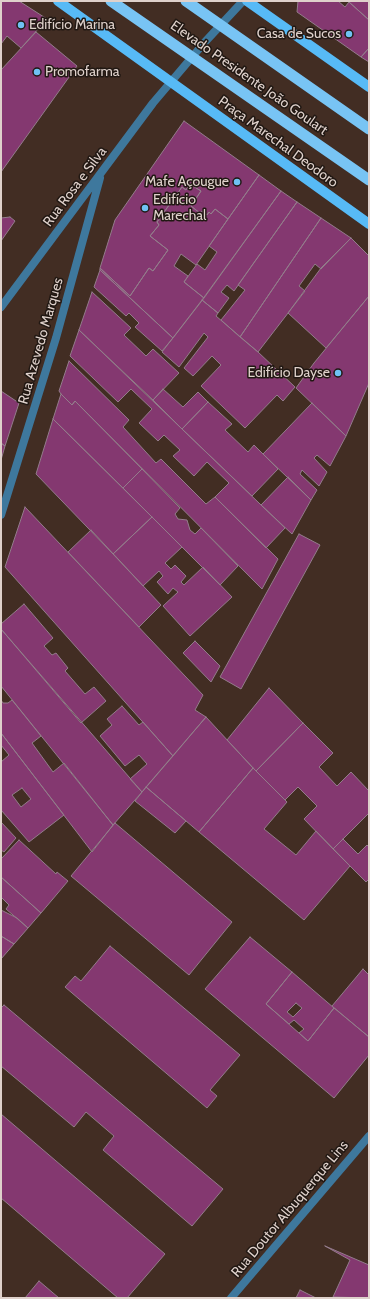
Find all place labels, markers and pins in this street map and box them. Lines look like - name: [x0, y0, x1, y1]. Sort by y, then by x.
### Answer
- place label: Edifício Marina: [29, 17, 115, 33]
- marker: Edifício Marina: [16, 20, 26, 30]
- place label: Casa de Sucos: [257, 26, 341, 42]
- marker: Casa de Sucos: [344, 29, 354, 39]
- place label: Promofarma: [45, 64, 119, 80]
- marker: Promofarma: [32, 67, 42, 77]
- place label: Mafe Açougue: [145, 174, 229, 190]
- marker: Mafe Açougue: [232, 177, 242, 187]
- place label: Edifício Marechal: [153, 192, 206, 224]
- marker: Edifício Marechal: [140, 203, 150, 213]
- place label: Edifício Dayse: [247, 365, 330, 381]
- marker: Edifício Dayse: [333, 368, 343, 378]

